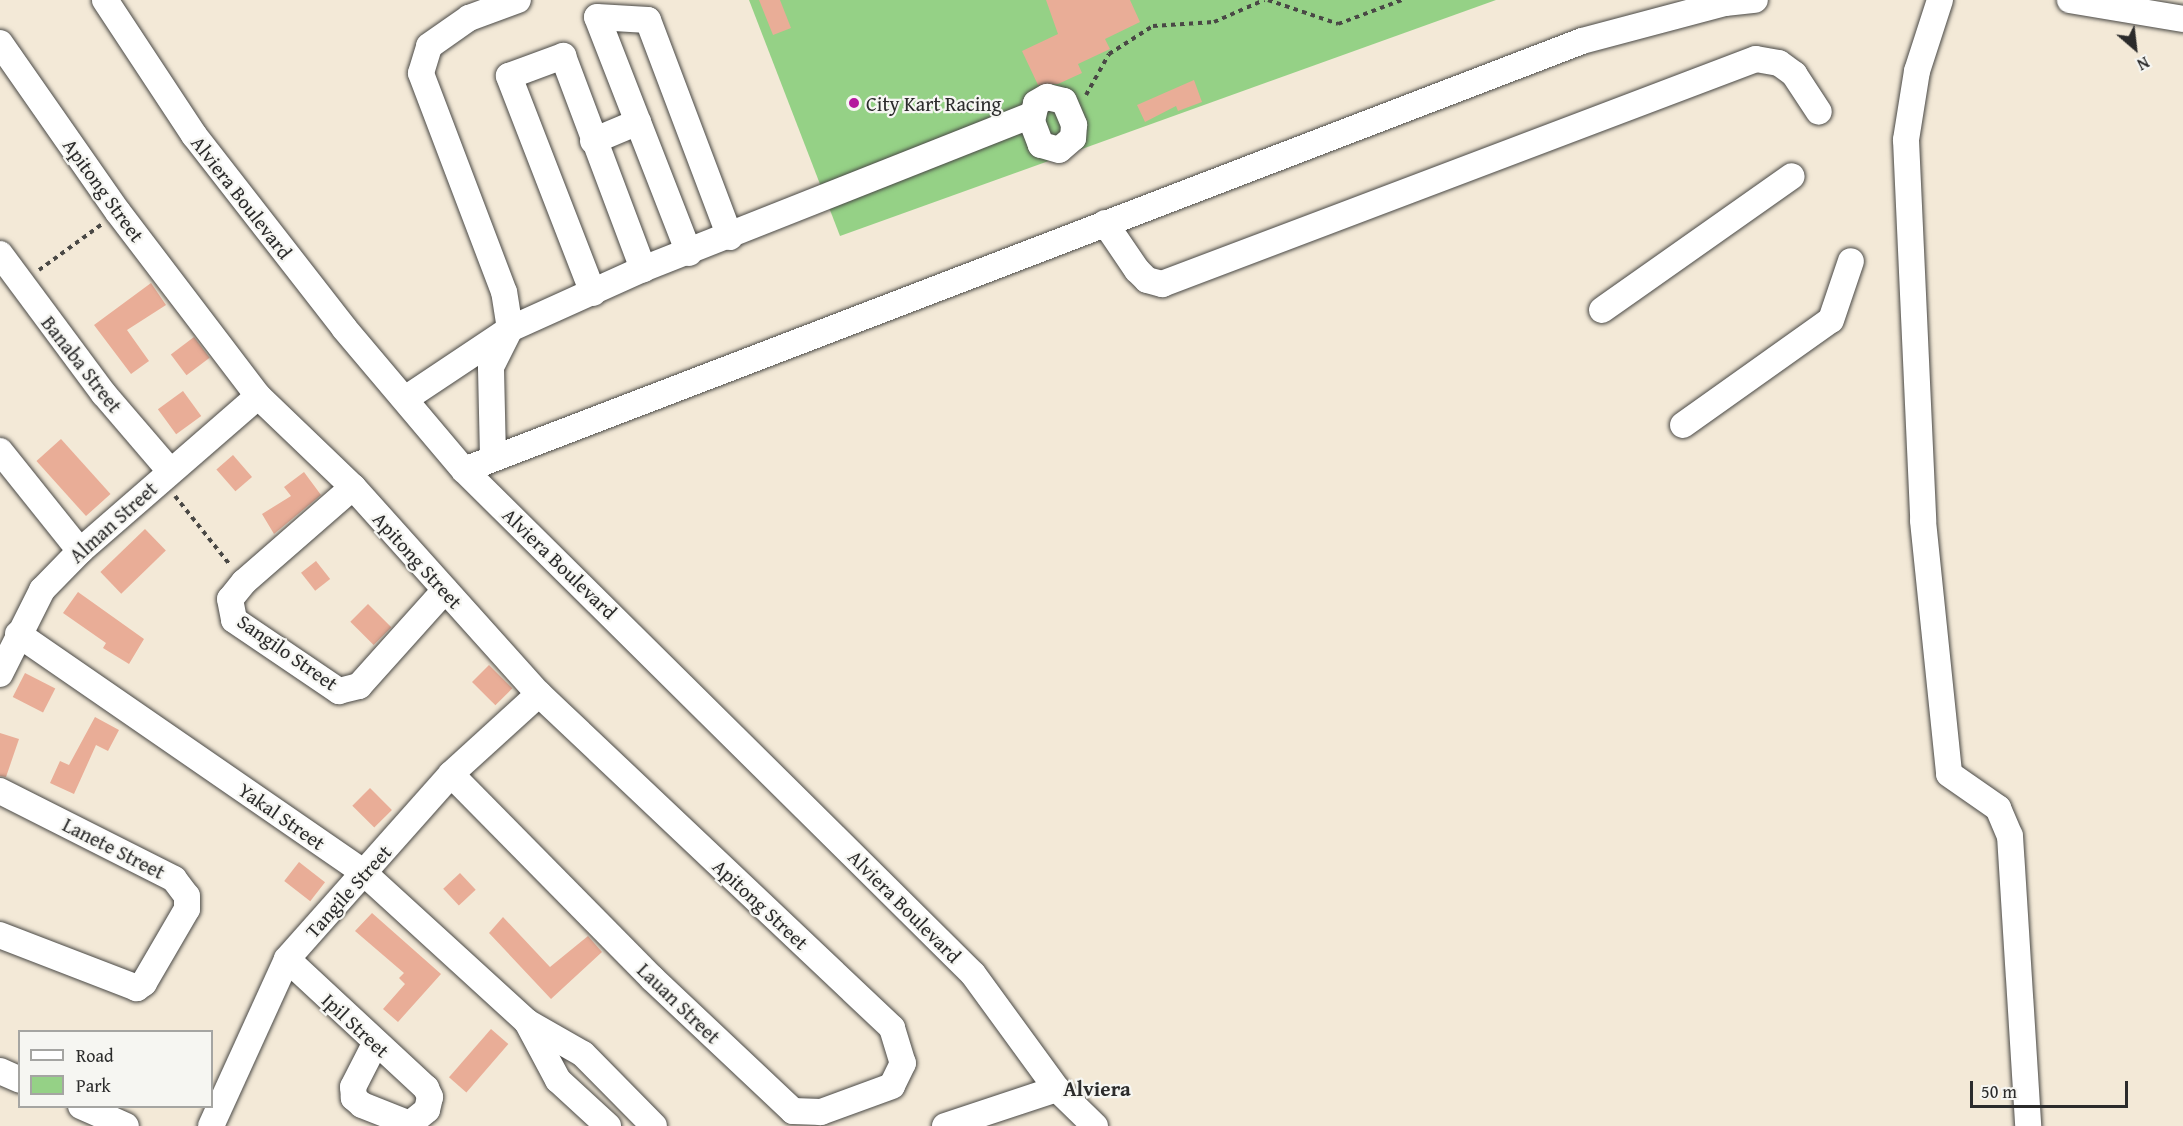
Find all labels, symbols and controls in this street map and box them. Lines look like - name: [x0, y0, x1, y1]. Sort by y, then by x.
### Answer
- north arrow: [2105, 18, 2165, 78]
- text: N: [2133, 51, 2154, 77]
- place label: City Kart Racing: [866, 91, 1002, 115]
- marker: City Kart Racing: [847, 96, 861, 110]
- street label: Alviera Boulevard: [186, 131, 298, 263]
- street label: Apitong Street: [58, 134, 150, 246]
- street label: Banaba Street: [37, 311, 127, 417]
- street label: Alman Street: [64, 476, 162, 568]
- street label: Alviera Boulevard: [498, 502, 622, 624]
- street label: Apitong Street: [368, 507, 468, 613]
- street label: Sangilo Street: [233, 609, 343, 695]
- street label: Yakal Street: [234, 777, 330, 855]
- street label: Lanete Street: [59, 812, 169, 884]
- street label: Tangile Street: [300, 840, 396, 942]
- street label: Alviera Boulevard: [844, 845, 966, 967]
- street label: Apitong Street: [708, 854, 814, 954]
- street label: Lauan Street: [633, 958, 725, 1048]
- street label: Ipil Street: [317, 988, 395, 1062]
- legend: [18, 1030, 213, 1108]
- text: Road: [76, 1042, 114, 1069]
- scale bar: [1973, 1069, 2130, 1107]
- text: Park: [76, 1072, 111, 1099]
- district label: Alviera: [1063, 1076, 1131, 1102]
- text: 50 m: [1981, 1078, 2017, 1105]

